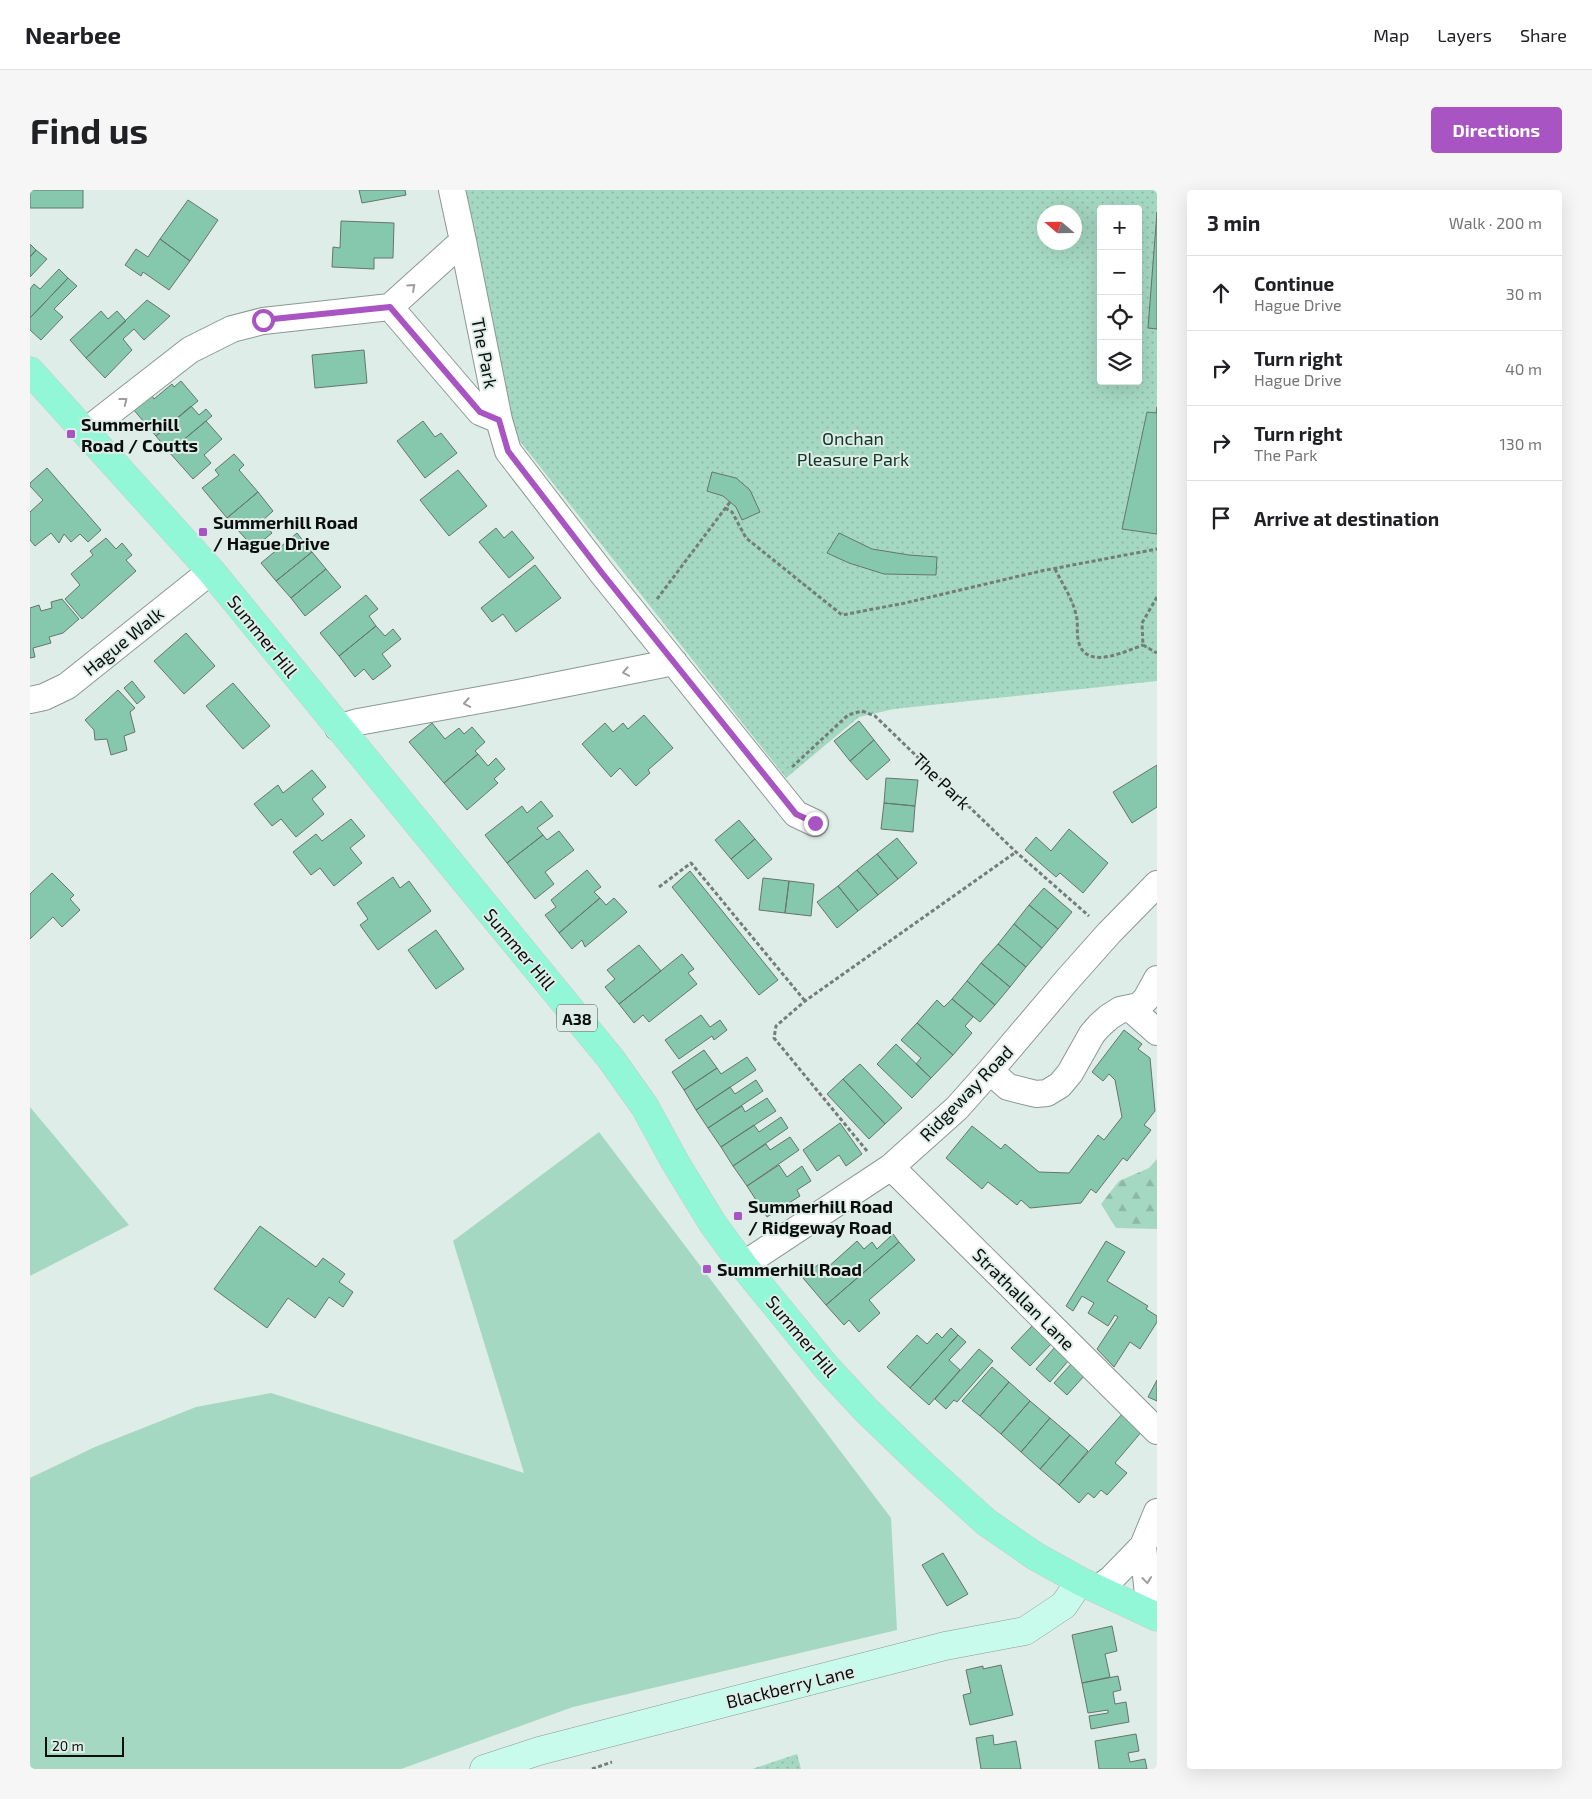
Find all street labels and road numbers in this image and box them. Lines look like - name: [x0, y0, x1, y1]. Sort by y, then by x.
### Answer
- street label: The Park: [467, 316, 503, 390]
- street label: Summer Hill: [223, 590, 303, 682]
- street label: Hague Walk: [78, 602, 168, 680]
- street label: The Park: [909, 748, 975, 814]
- street label: Summer Hill: [480, 904, 561, 995]
- road number: A38: [557, 1004, 597, 1031]
- street label: Ridgeway Road: [915, 1040, 1017, 1146]
- street label: Strathallan Lane: [968, 1243, 1080, 1355]
- street label: Summer Hill: [762, 1291, 843, 1382]
- street label: Blackberry Lane: [724, 1659, 856, 1713]

